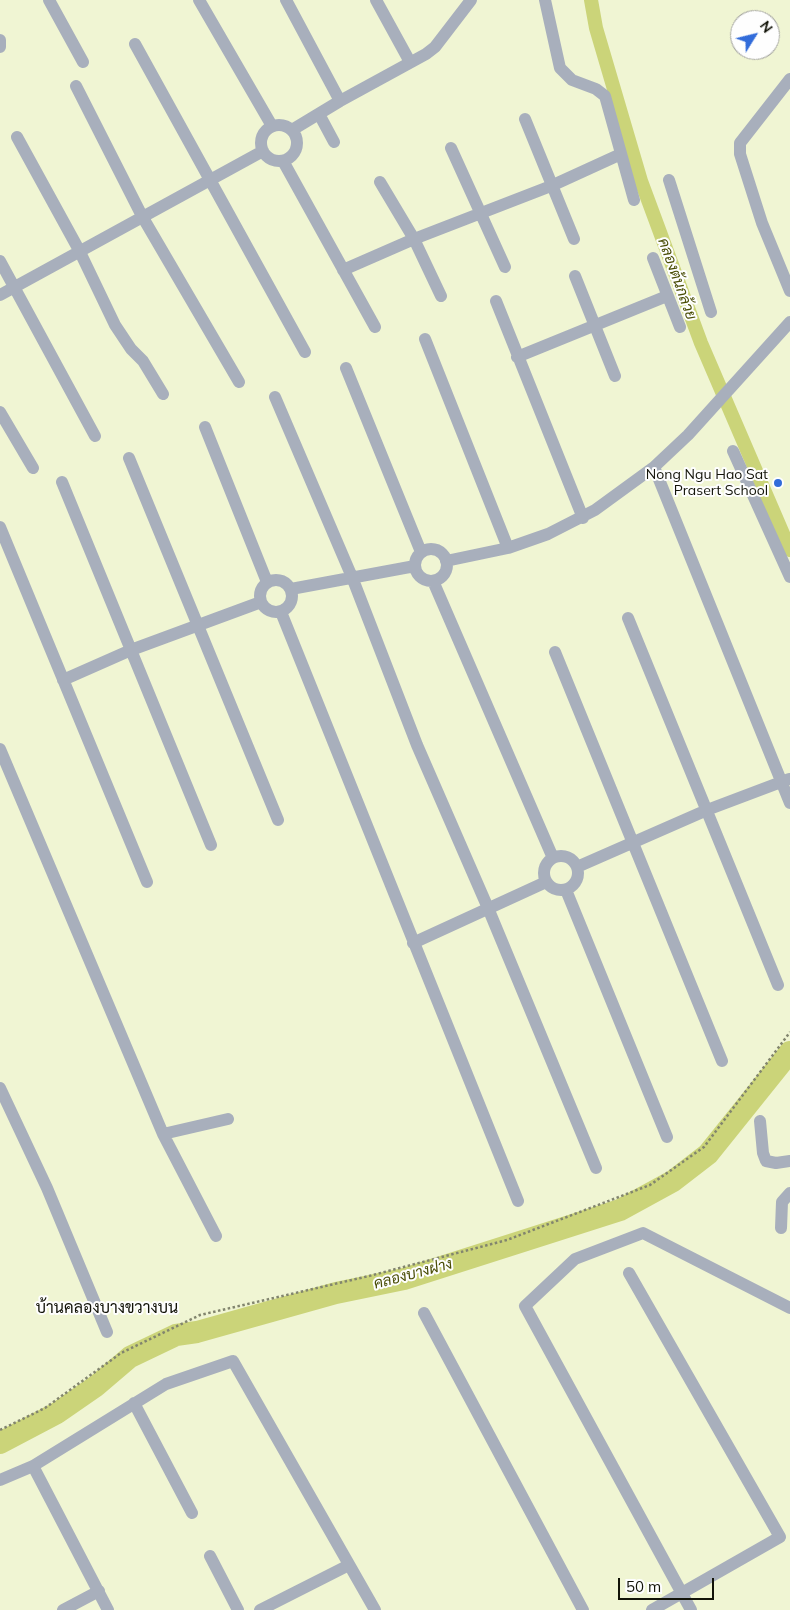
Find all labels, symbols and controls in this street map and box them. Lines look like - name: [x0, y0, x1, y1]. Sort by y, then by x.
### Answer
- north arrow: [730, 10, 780, 60]
- text: N: [756, 17, 777, 36]
- water label: คลองต้นกล้วย: [654, 236, 700, 322]
- place label: Nong Ngu Hao Sat Prasert School: [646, 467, 768, 500]
- marker: Nong Ngu Hao Sat Prasert School: [772, 477, 784, 489]
- water label: คลองบางฝาง: [372, 1255, 454, 1293]
- district label: บ้านคลองบางขวางบน: [36, 1298, 178, 1318]
- scale bar: [620, 1568, 716, 1600]
- text: 50 m: [626, 1577, 661, 1596]

